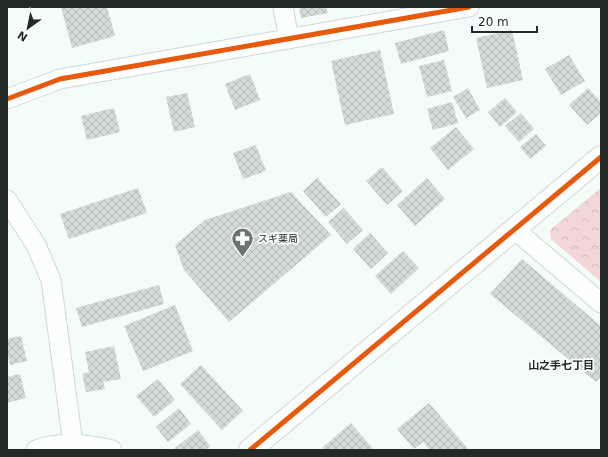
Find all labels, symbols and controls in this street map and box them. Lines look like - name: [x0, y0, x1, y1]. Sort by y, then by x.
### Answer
- north arrow: [8, 8, 48, 48]
- scale bar: [472, 8, 537, 34]
- text: 20 m: [478, 15, 509, 29]
- text: N: [15, 28, 30, 44]
- pharmacy icon: スギ薬局: [229, 225, 255, 258]
- place label: スギ薬局: [258, 233, 298, 244]
- district label: 山之手七丁目: [528, 359, 594, 372]

